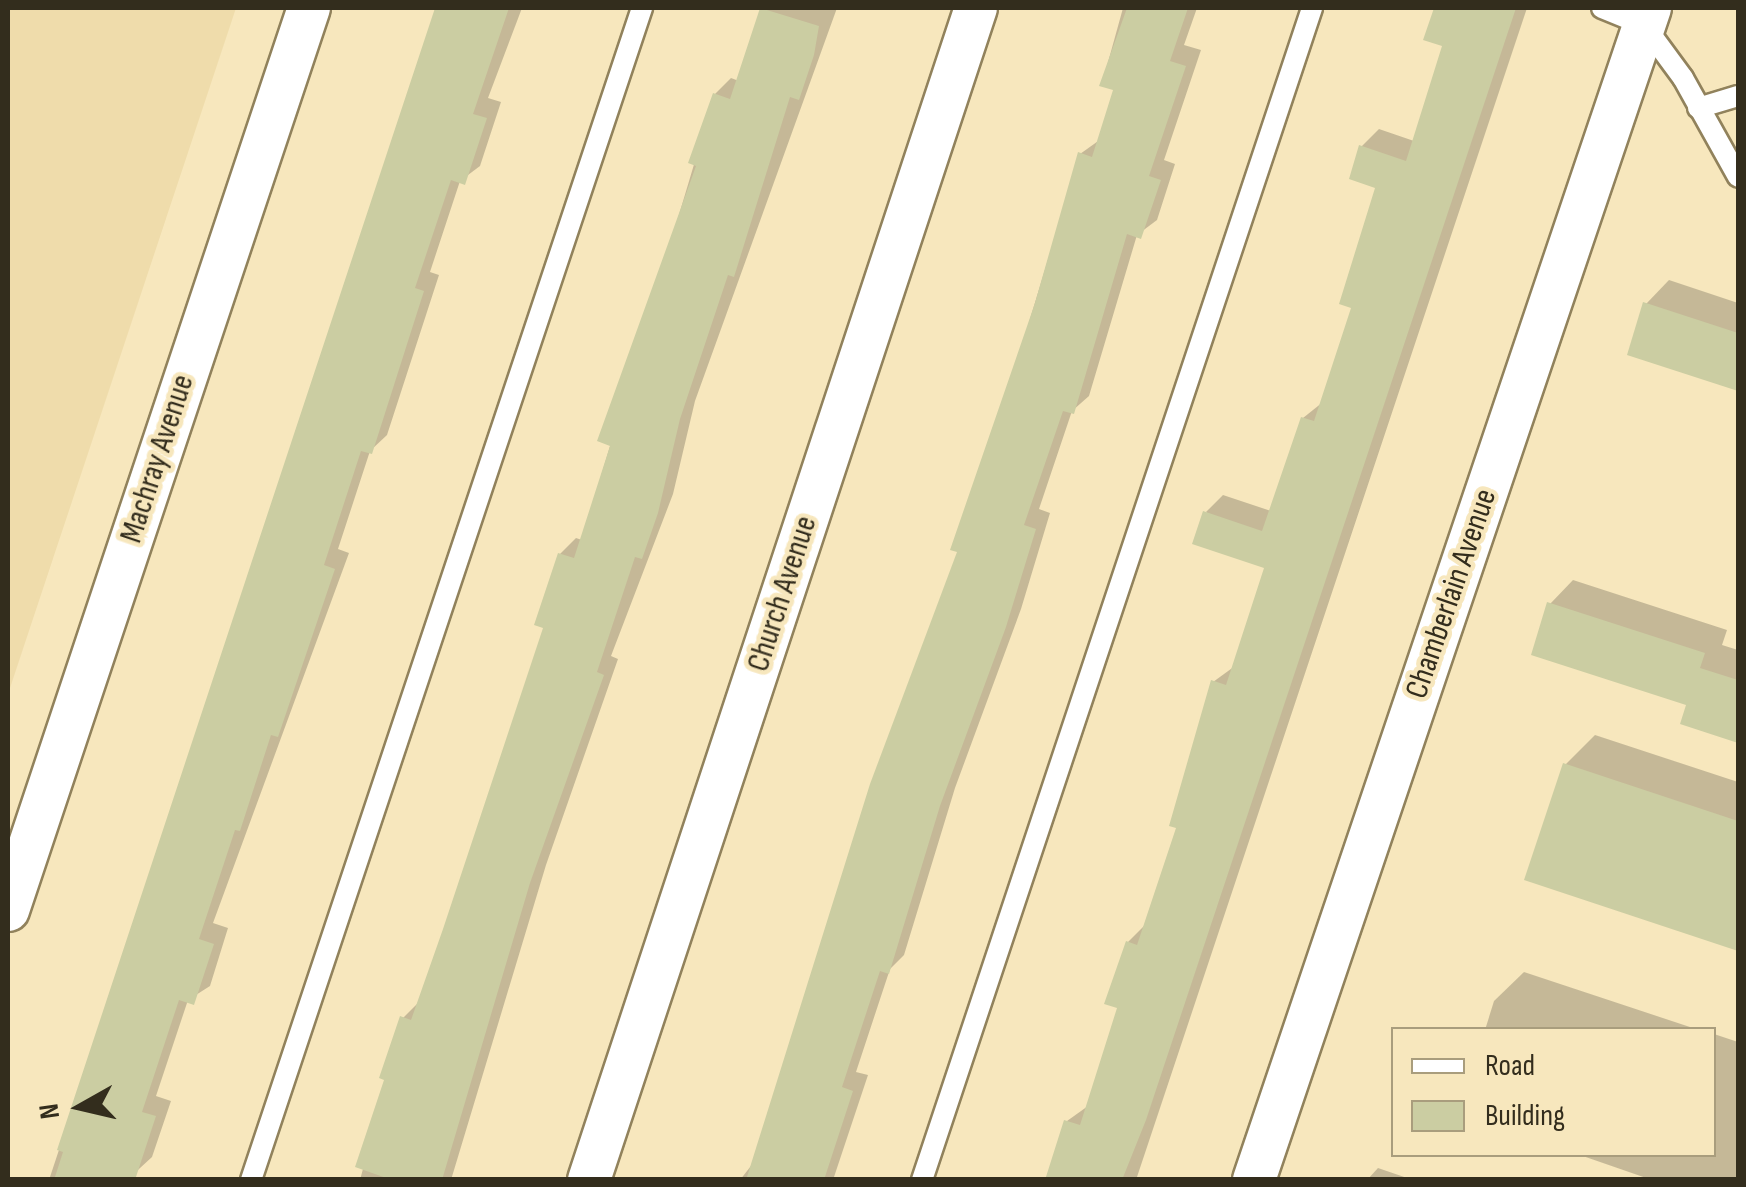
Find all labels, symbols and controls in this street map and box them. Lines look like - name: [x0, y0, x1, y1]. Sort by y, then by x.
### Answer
- street label: Machray Avenue: [113, 370, 203, 548]
- street label: Chamberlain Avenue: [1398, 484, 1506, 704]
- street label: Church Avenue: [740, 511, 826, 677]
- legend: [1391, 1027, 1716, 1157]
- text: Road: [1485, 1048, 1535, 1084]
- north arrow: [30, 1057, 130, 1157]
- text: Building: [1485, 1098, 1565, 1134]
- text: N: [32, 1102, 67, 1121]

